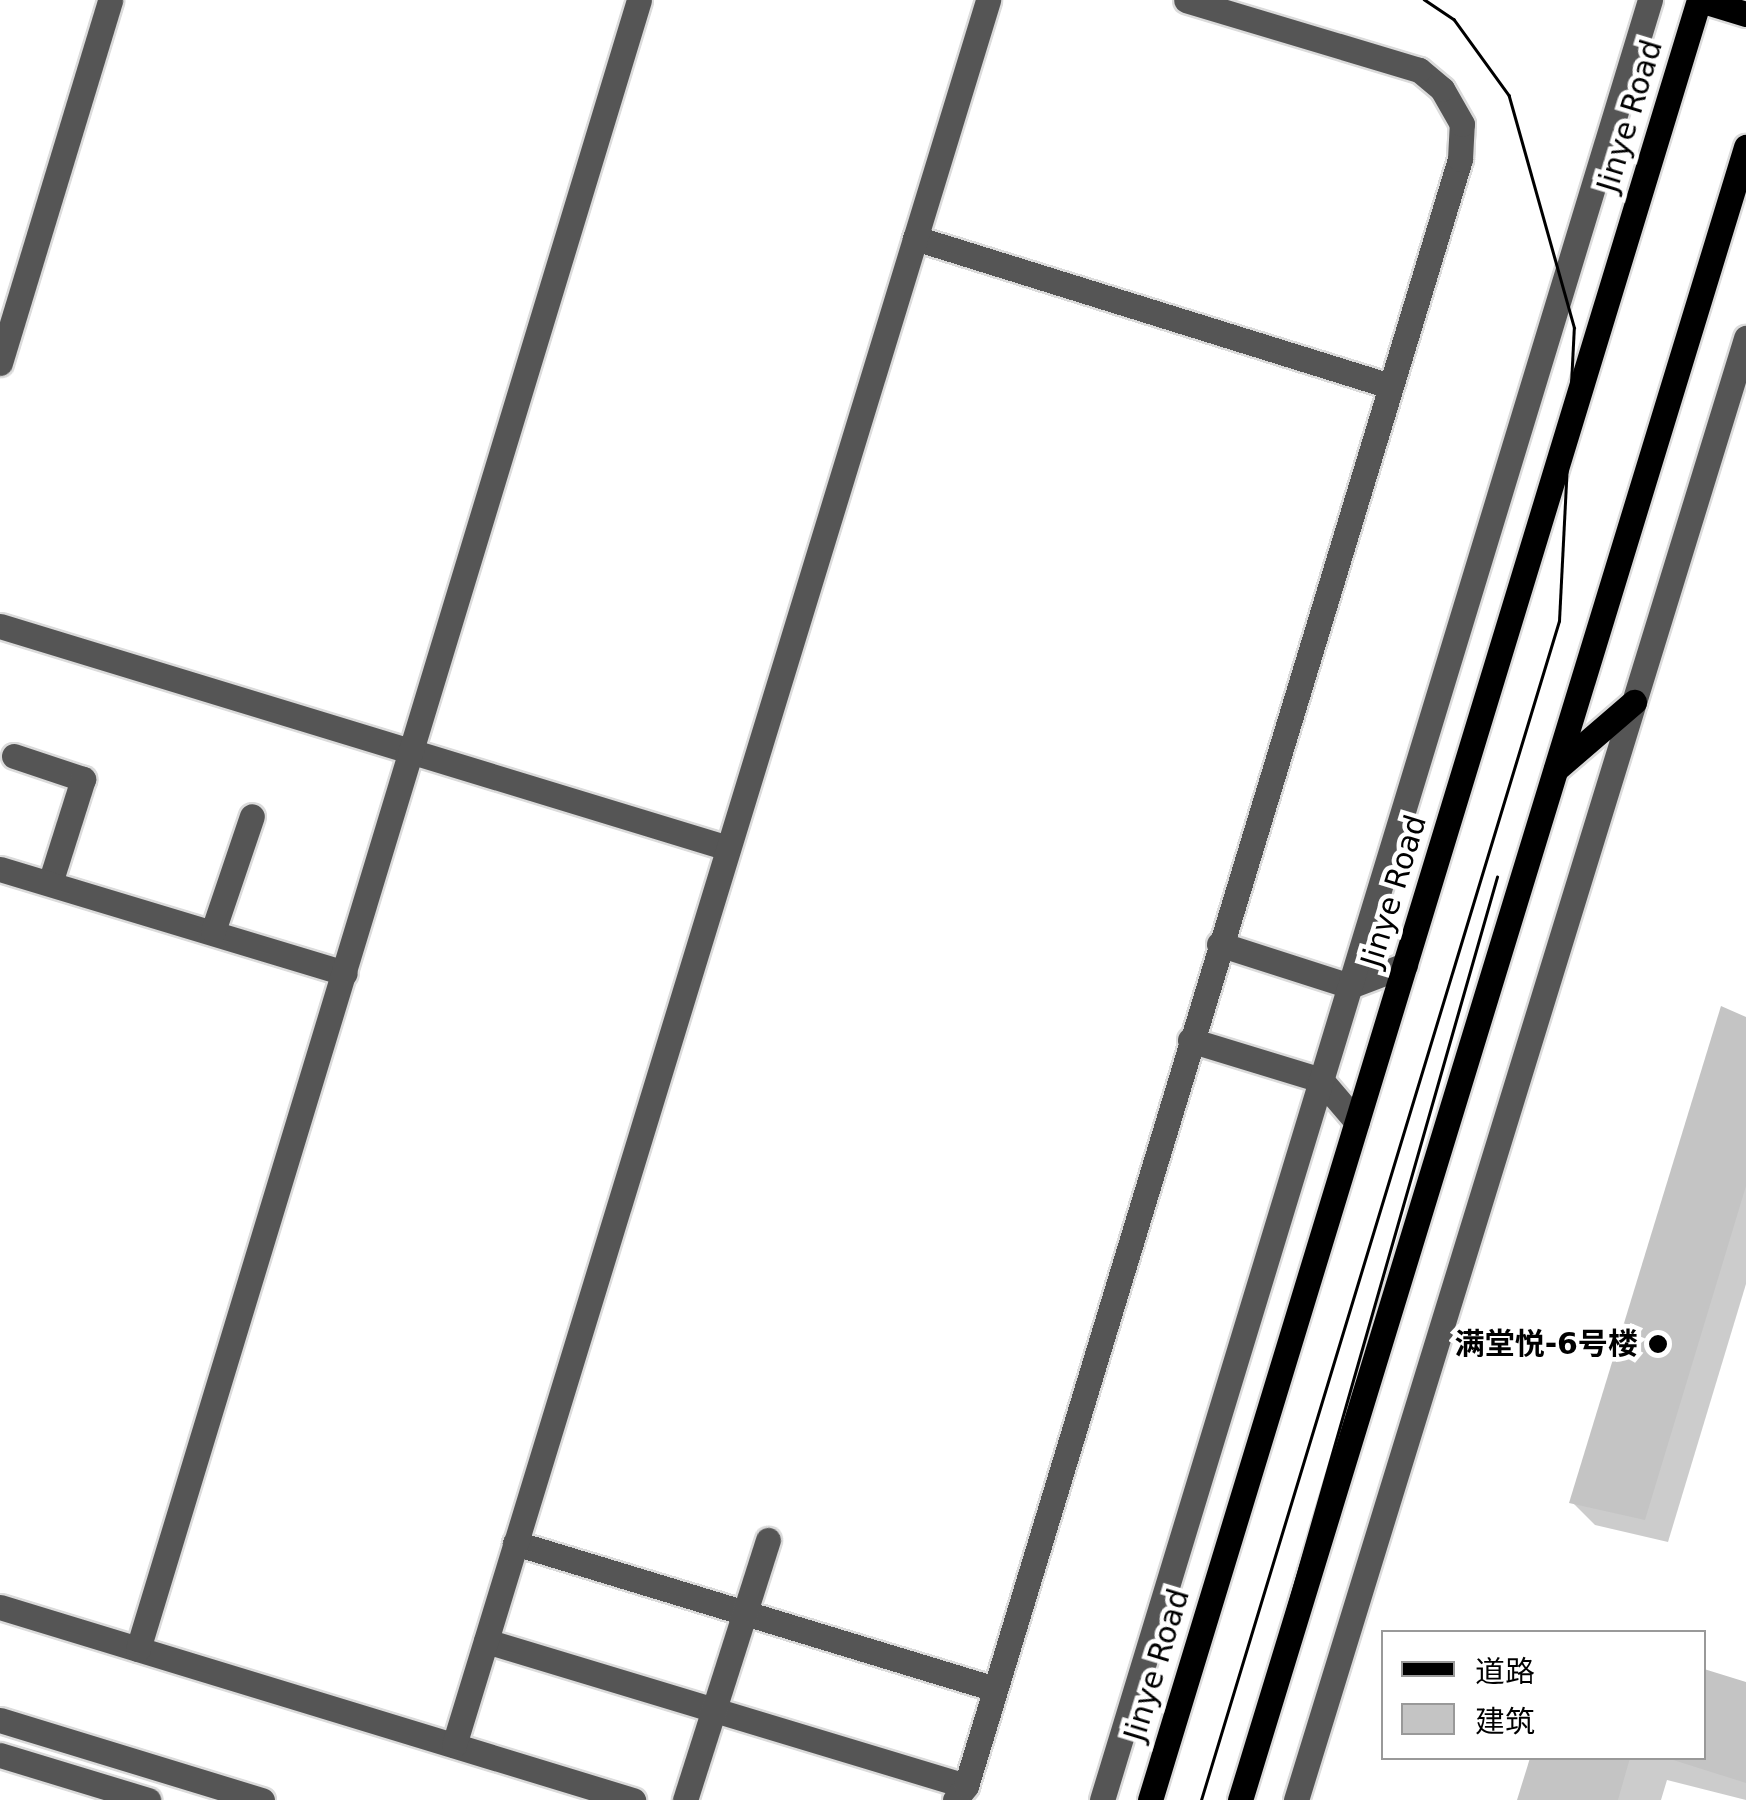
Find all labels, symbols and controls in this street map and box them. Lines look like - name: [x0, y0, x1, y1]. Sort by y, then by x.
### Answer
- street label: Jinye Road: [1590, 36, 1670, 196]
- street label: Jinye Road: [1354, 811, 1434, 971]
- place label: 满堂悦-6号楼: [1455, 1326, 1638, 1362]
- marker: 满堂悦-6号楼: [1647, 1333, 1669, 1355]
- street label: Jinye Road: [1117, 1585, 1197, 1745]
- legend: [1381, 1630, 1706, 1760]
- text: 道路: [1475, 1654, 1535, 1689]
- text: 建筑: [1475, 1704, 1535, 1739]

